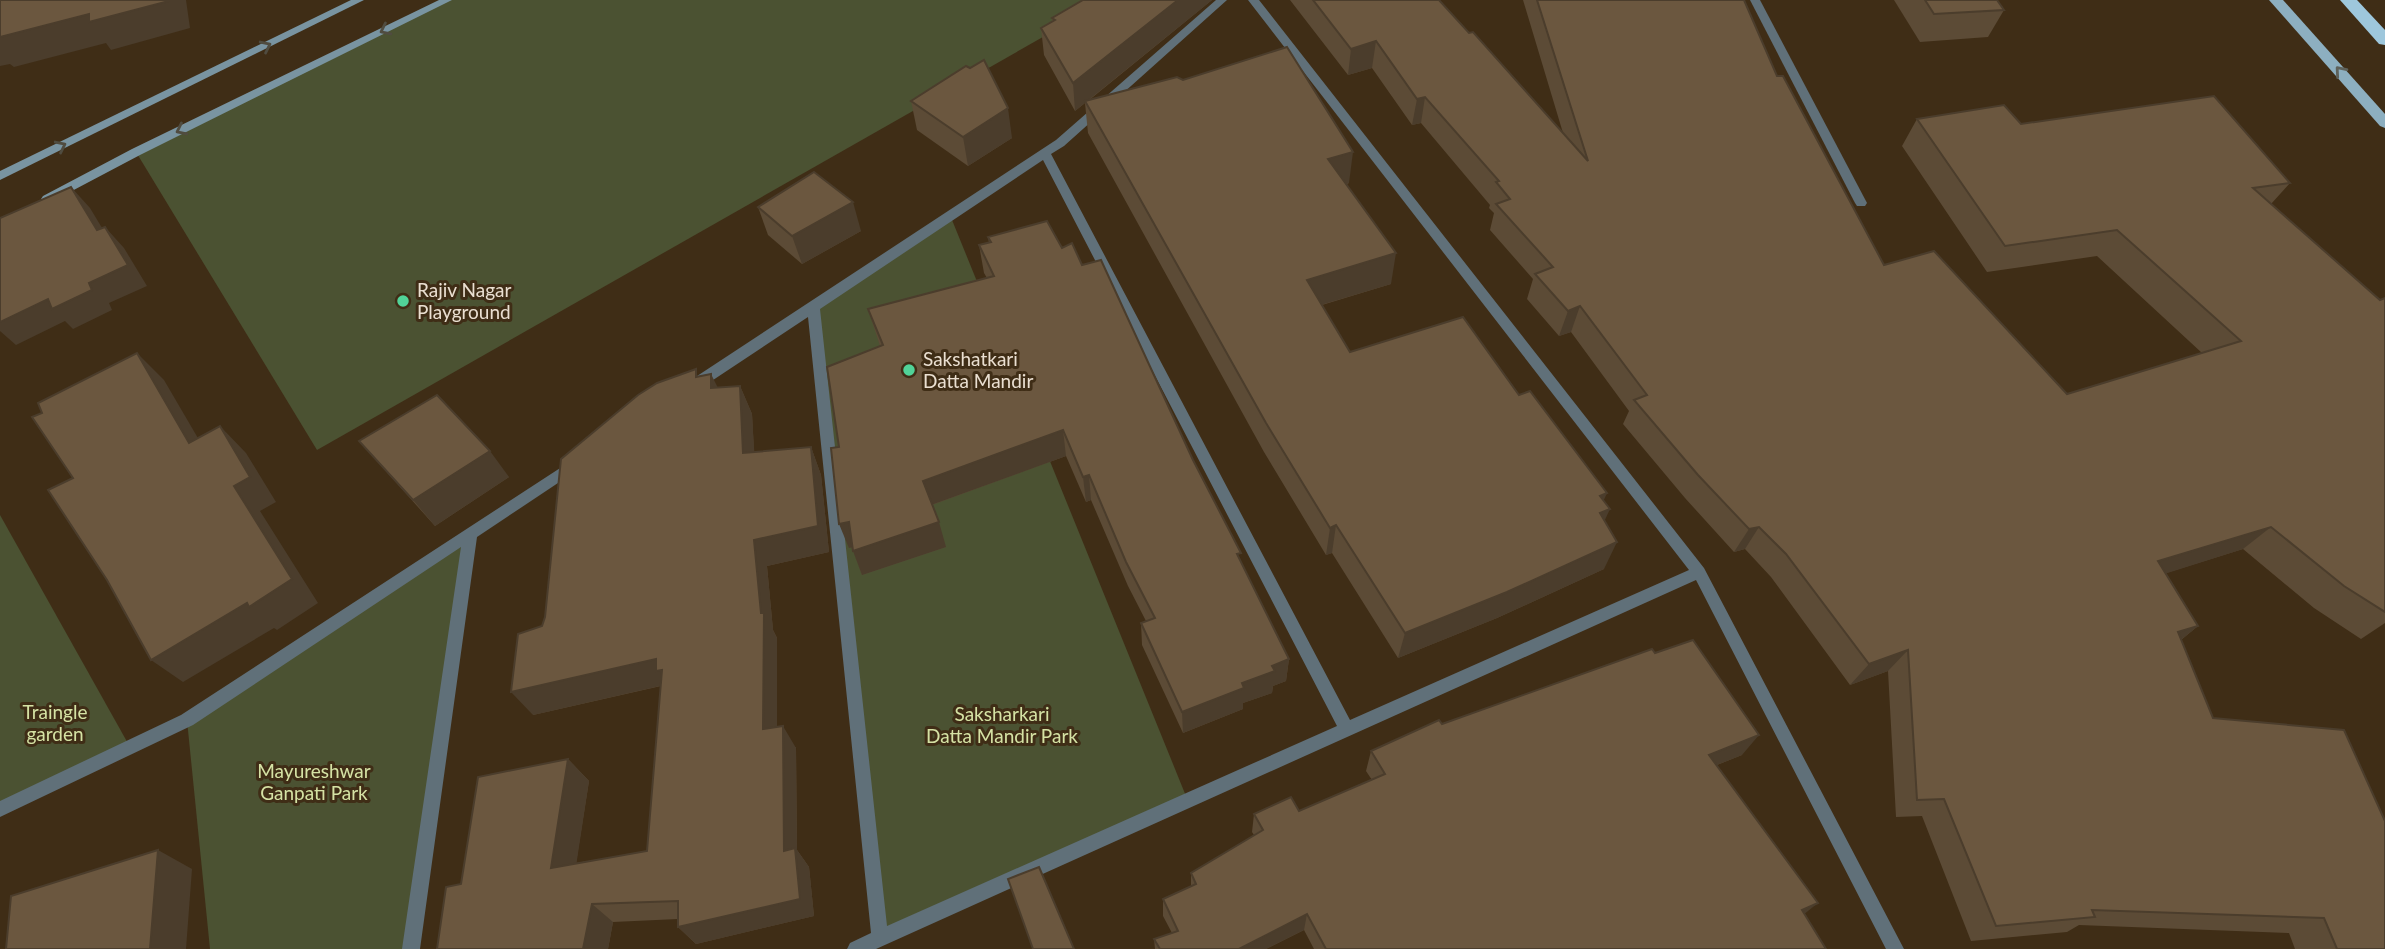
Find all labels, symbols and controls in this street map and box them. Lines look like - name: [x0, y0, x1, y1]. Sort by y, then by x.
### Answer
- one-way arrow: [380, 22, 392, 36]
- one-way arrow: [259, 40, 271, 54]
- one-way arrow: [2336, 67, 2348, 80]
- one-way arrow: [176, 122, 188, 136]
- one-way arrow: [54, 140, 66, 154]
- place label: Rajiv Nagar Playground: [417, 278, 512, 323]
- marker: Rajiv Nagar Playground: [395, 293, 411, 309]
- place label: Sakshatkari Datta Mandir: [923, 347, 1033, 392]
- marker: Sakshatkari Datta Mandir: [901, 362, 917, 378]
- park label: Traingle garden: [23, 700, 87, 745]
- park label: Saksharkari Datta Mandir Park: [926, 702, 1078, 747]
- park label: Mayureshwar Ganpati Park: [257, 759, 371, 804]

